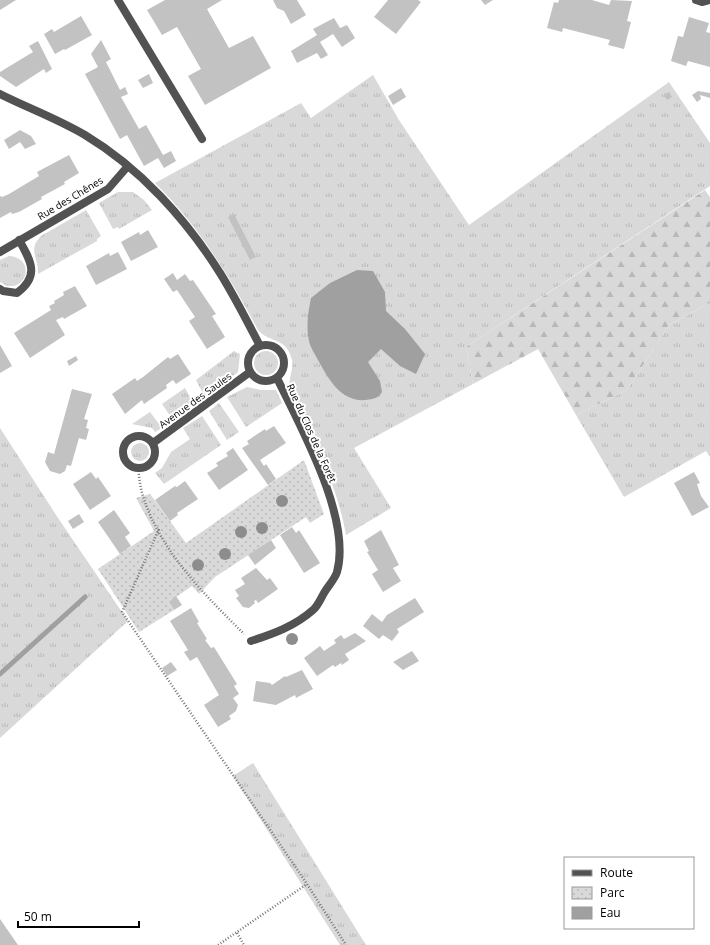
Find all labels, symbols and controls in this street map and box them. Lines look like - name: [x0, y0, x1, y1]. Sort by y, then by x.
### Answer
- street label: Rue des Chênes: [35, 173, 106, 223]
- street label: Avenue des Saules: [156, 369, 234, 431]
- street label: Rue du Clos de la Forêt: [284, 381, 340, 485]
- legend: [564, 857, 694, 929]
- text: Route: [600, 864, 633, 881]
- text: Parc: [600, 884, 625, 901]
- scale bar: [18, 903, 139, 929]
- text: Eau: [600, 904, 621, 921]
- text: 50 m: [24, 908, 52, 925]

